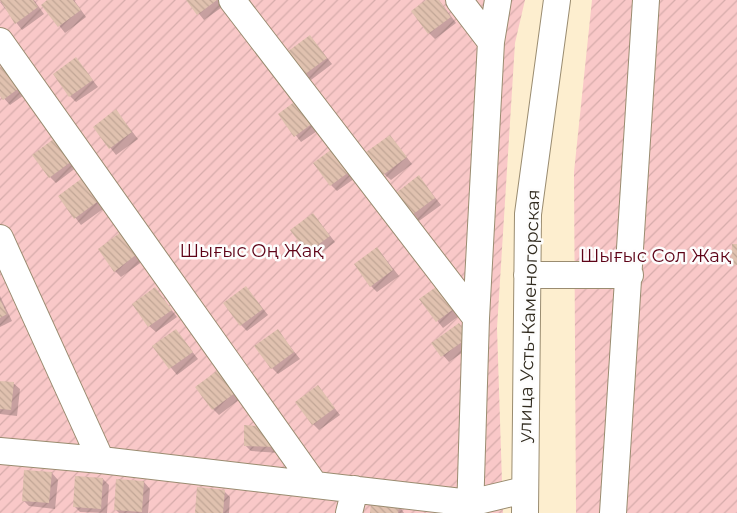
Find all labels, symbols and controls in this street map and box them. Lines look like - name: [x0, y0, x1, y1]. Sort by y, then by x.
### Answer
- street label: улица Усть-Каменогорская: [514, 189, 544, 444]
- park label: Шығыс Оң Жақ: [179, 240, 324, 262]
- park label: Шығыс Сол Жақ: [580, 245, 732, 267]

